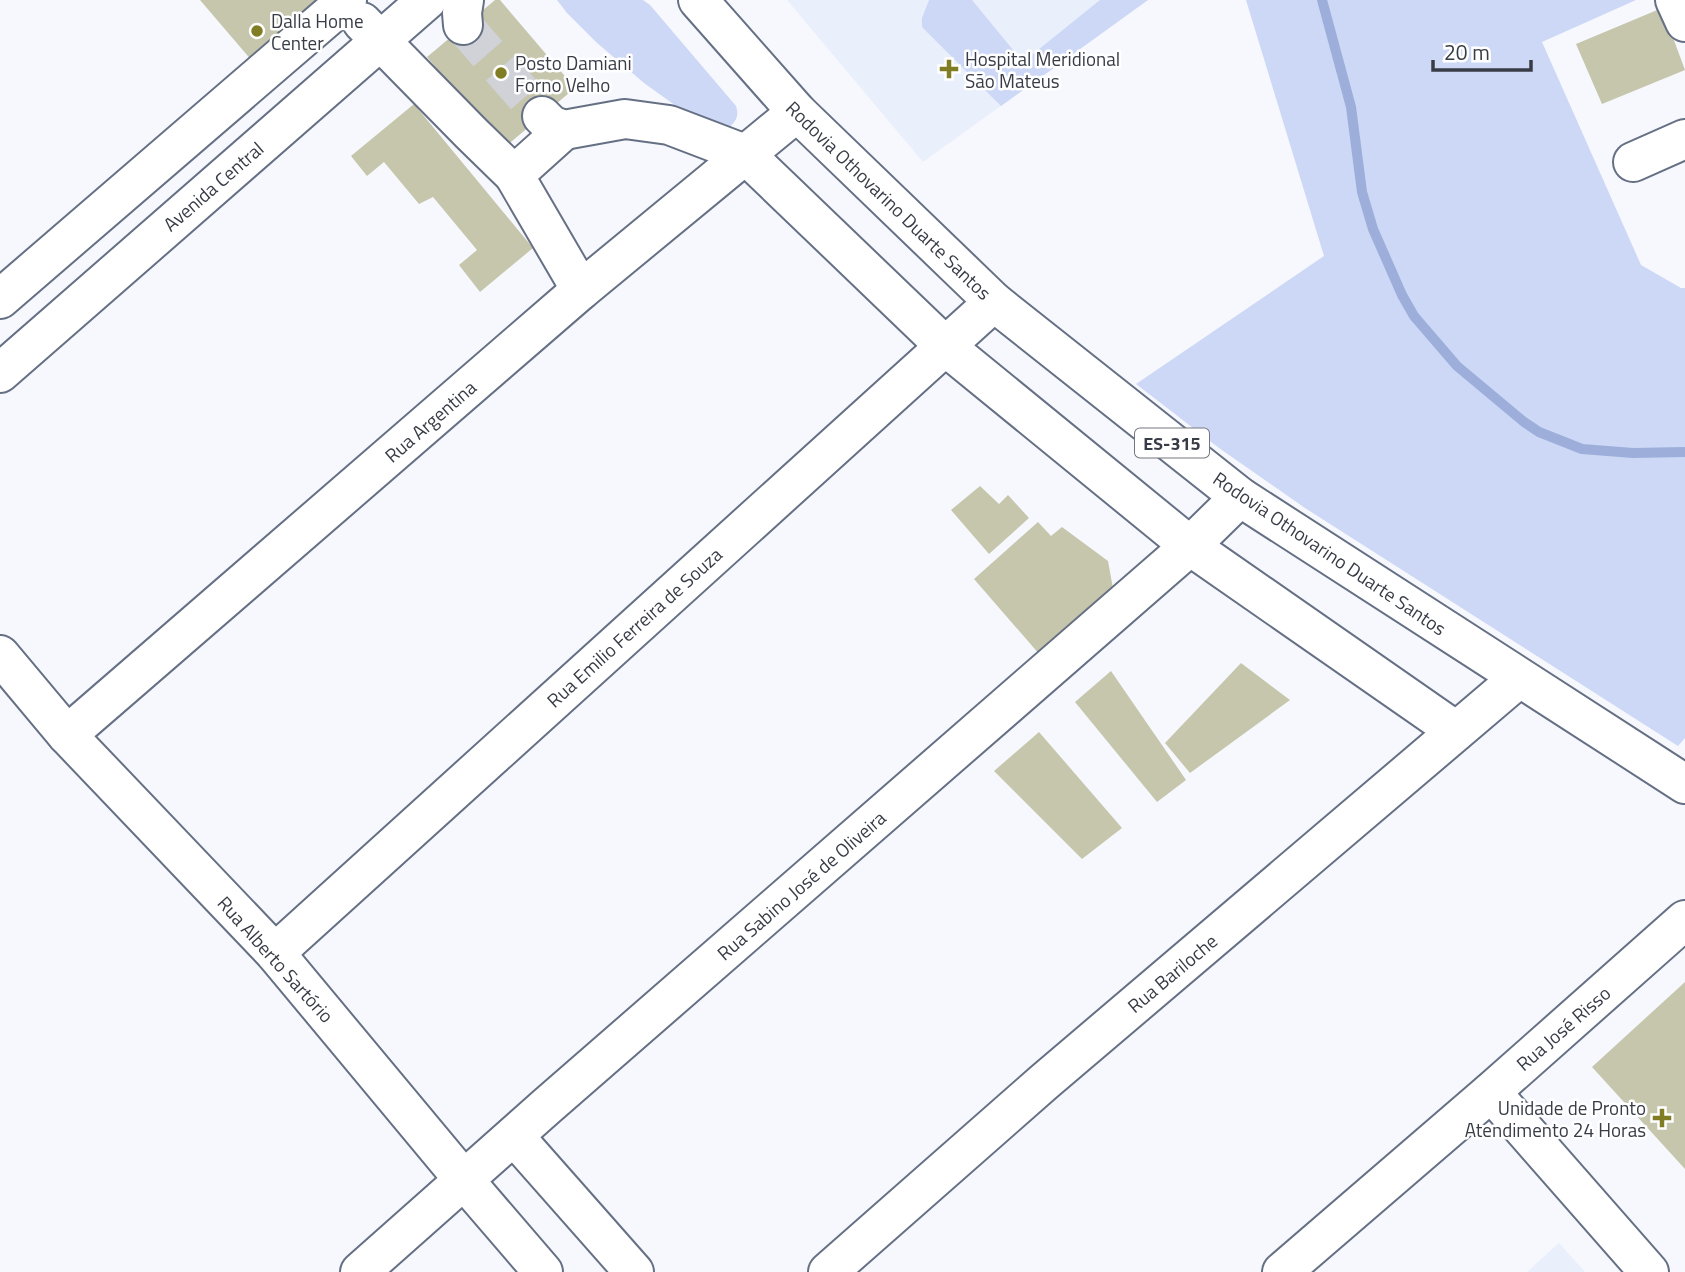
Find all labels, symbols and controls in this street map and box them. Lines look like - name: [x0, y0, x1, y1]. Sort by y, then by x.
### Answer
- place label: Dalla Home Center: [271, 6, 364, 57]
- marker: Dalla Home Center: [249, 23, 265, 39]
- scale bar: [1433, 28, 1531, 72]
- text: 20 m: [1444, 36, 1490, 68]
- place label: Hospital Meridional São Mateus: [965, 44, 1120, 95]
- place label: Posto Damiani Forno Velho: [515, 48, 632, 99]
- marker: Hospital Meridional São Mateus: [939, 59, 959, 79]
- marker: Posto Damiani Forno Velho: [493, 65, 509, 81]
- street label: Rodovia Othovarino Duarte Santos: [780, 94, 998, 306]
- street label: Avenida Central: [156, 134, 270, 238]
- street label: Rua Argentina: [378, 373, 483, 469]
- road number: ES-315: [1135, 428, 1209, 458]
- street label: Rodovia Othovarino Duarte Santos: [1208, 464, 1453, 642]
- street label: Rua Emilio Ferreira de Souza: [540, 540, 729, 714]
- street label: Rua Sabino José de Oliveira: [710, 803, 892, 967]
- street label: Rua Alberto Sartório: [211, 889, 341, 1029]
- street label: Rua Bariloche: [1121, 927, 1223, 1019]
- street label: Rua José Risso: [1509, 979, 1617, 1077]
- place label: Unidade de Pronto Atendimento 24 Horas: [1465, 1093, 1646, 1144]
- marker: Unidade de Pronto Atendimento 24 Horas: [1652, 1108, 1672, 1128]

